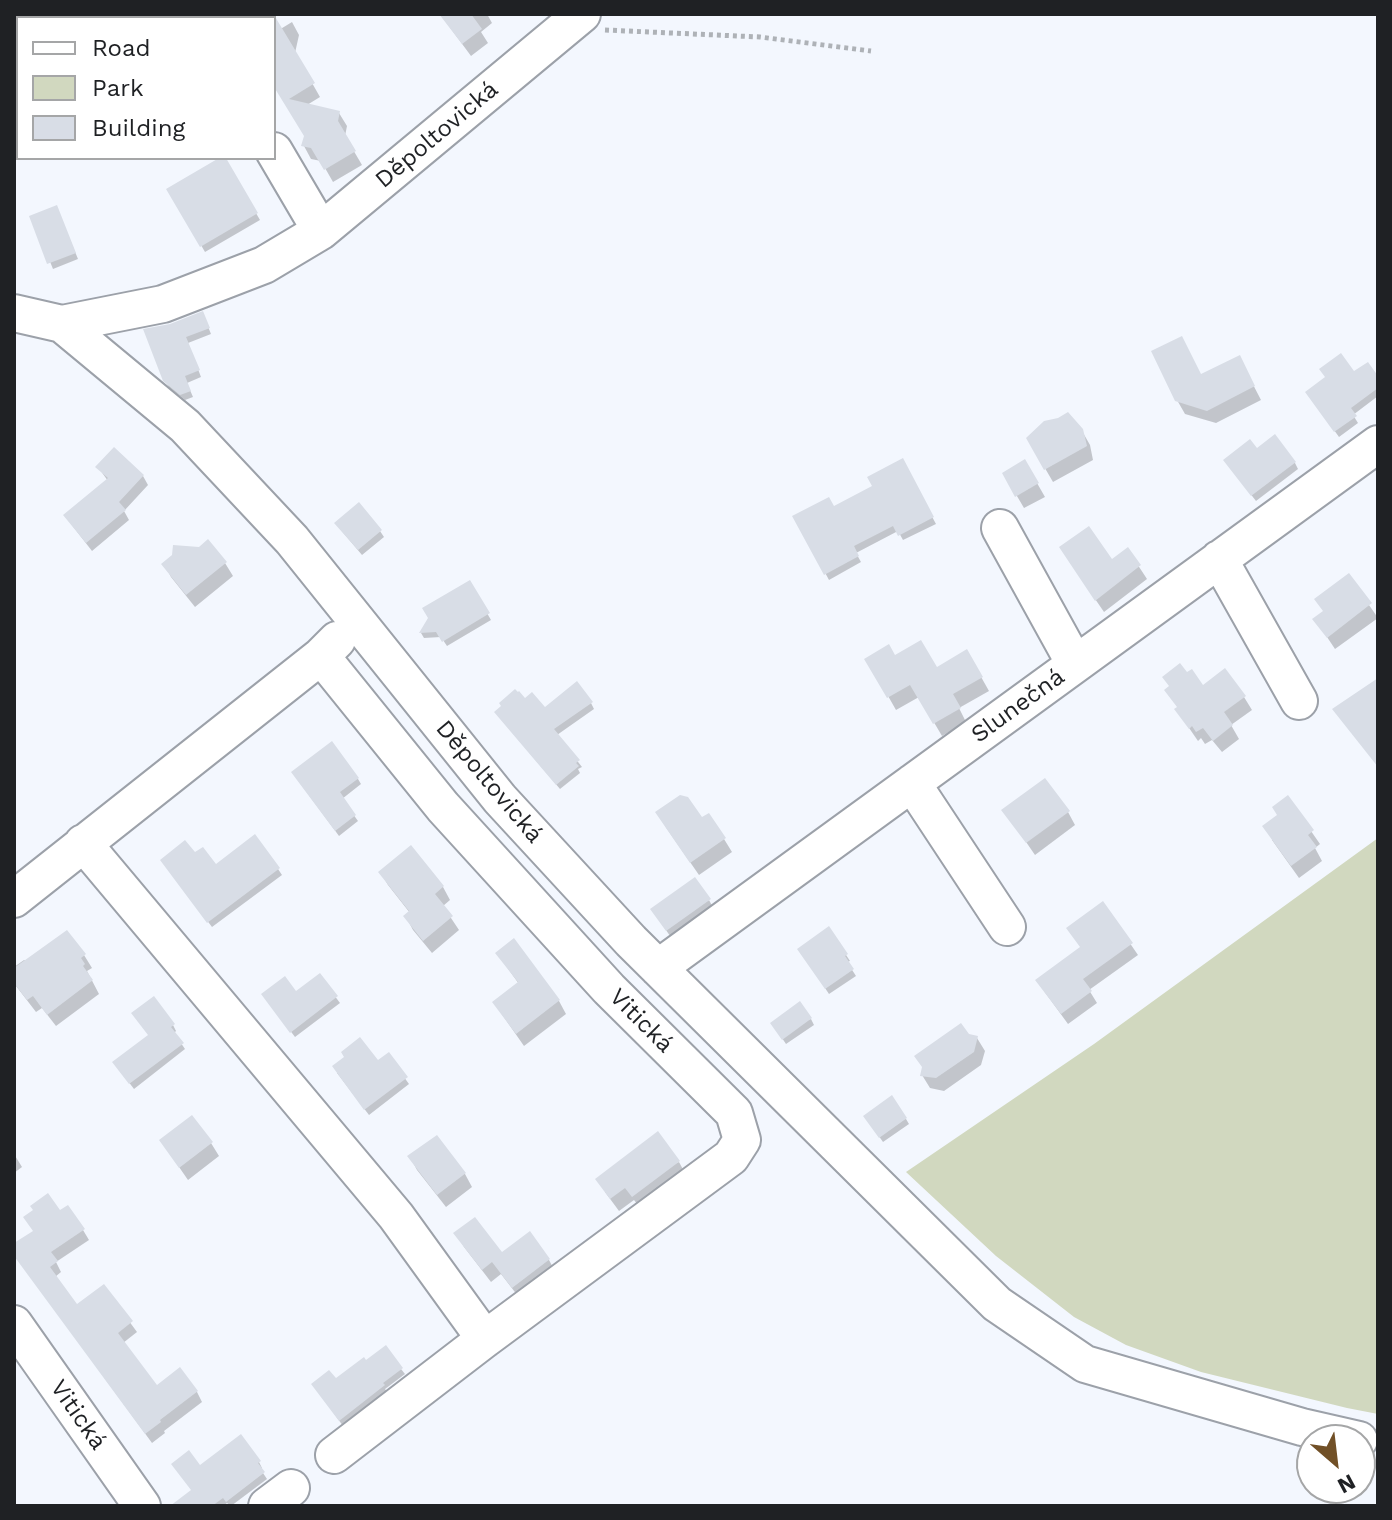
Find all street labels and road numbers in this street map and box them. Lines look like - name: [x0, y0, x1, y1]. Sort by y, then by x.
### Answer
- street label: Děpoltovická: [370, 75, 504, 195]
- street label: Slunečná: [966, 663, 1070, 749]
- street label: Děpoltovická: [429, 715, 549, 849]
- street label: Vitická: [603, 983, 679, 1059]
- street label: Vitická: [44, 1374, 112, 1456]

